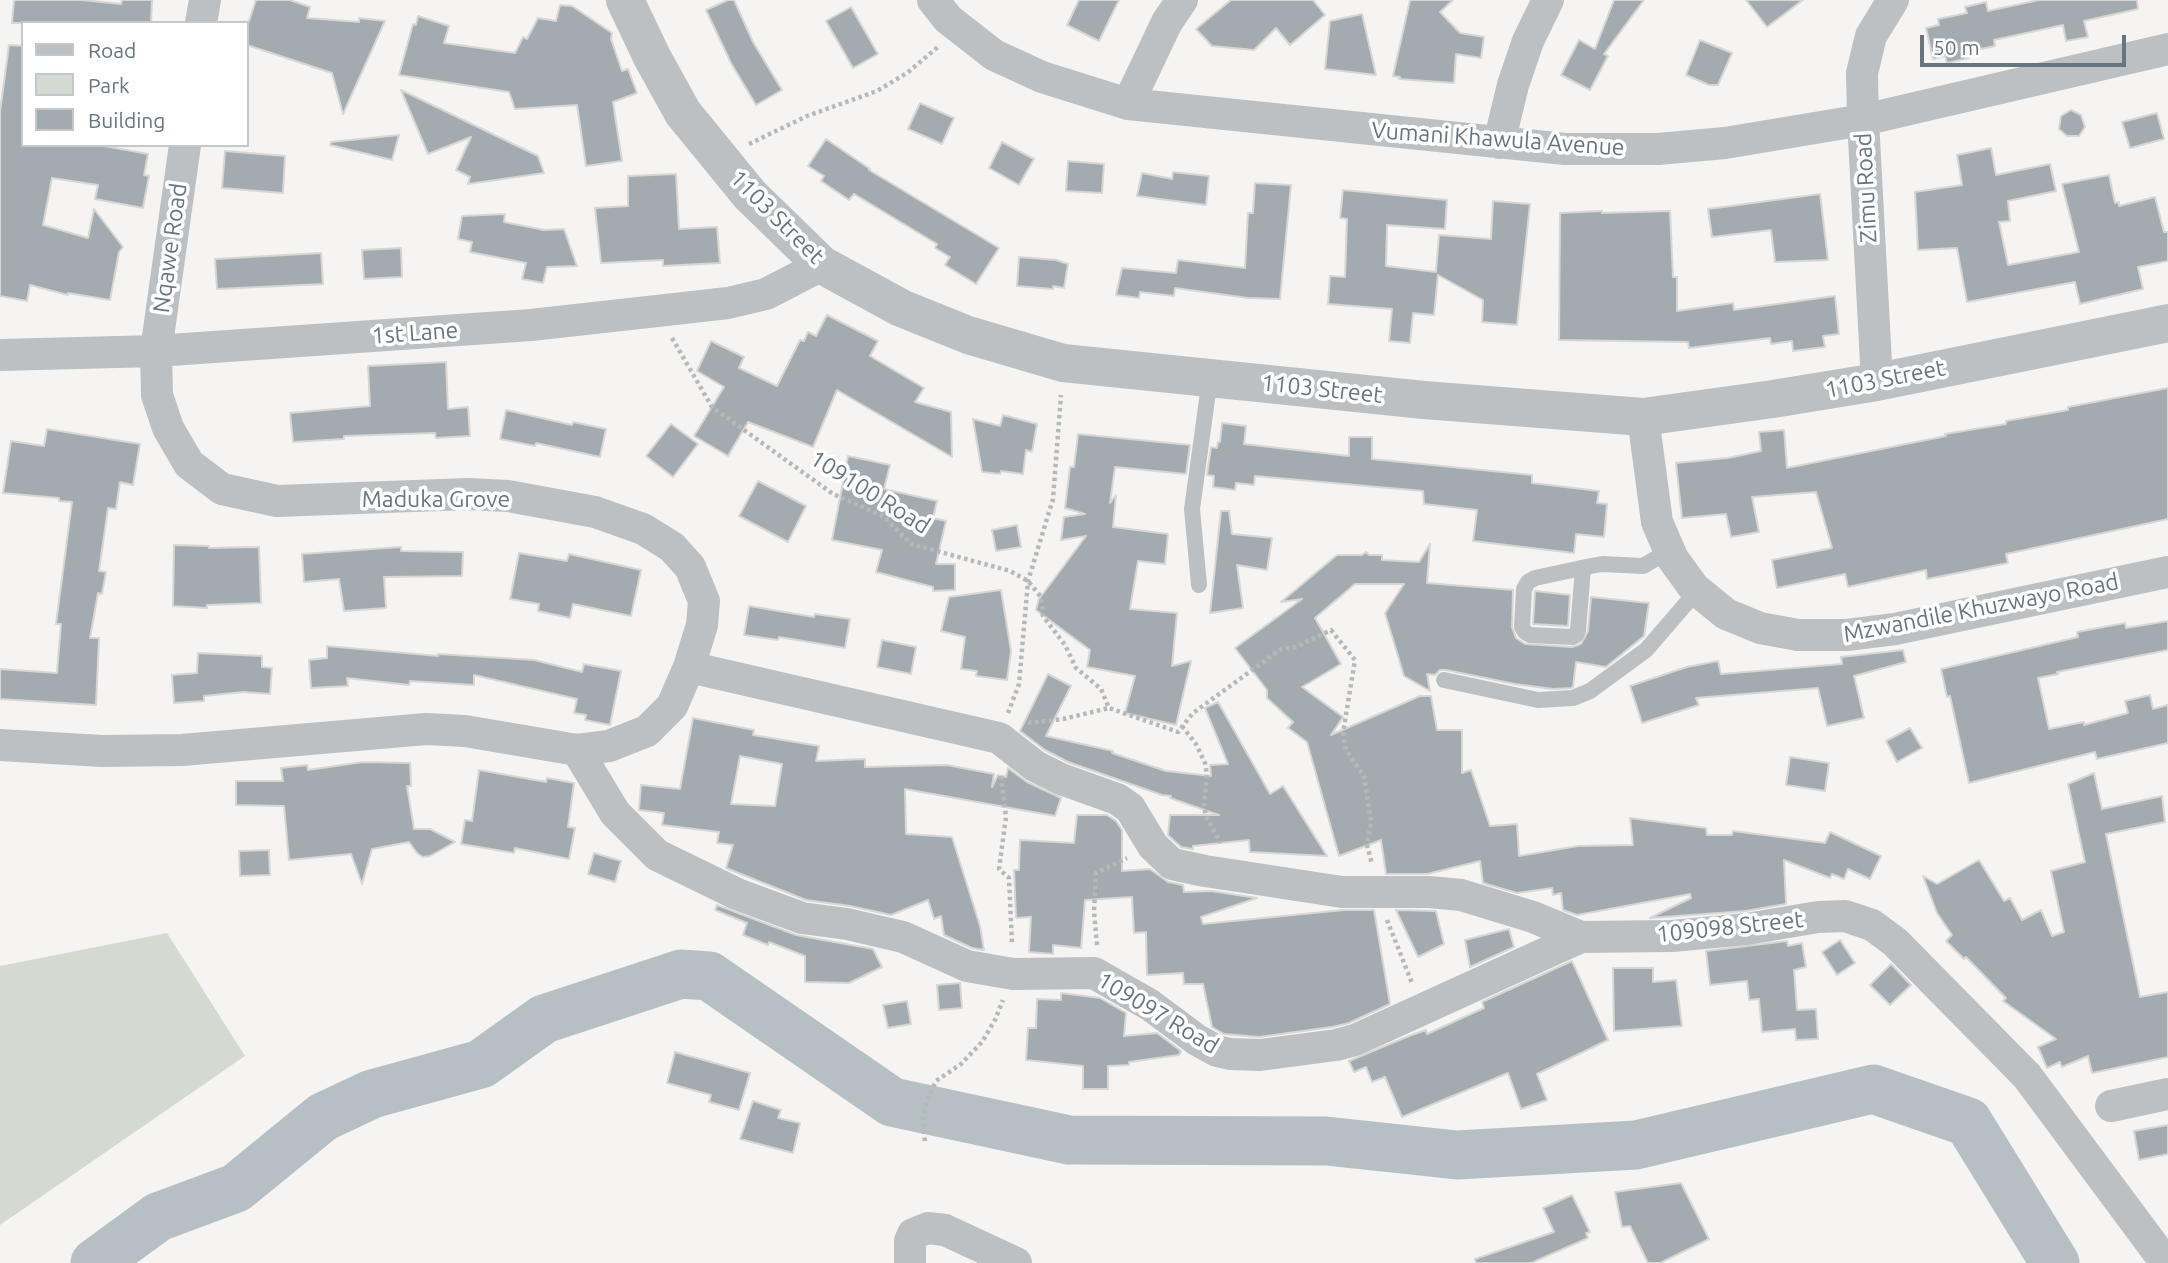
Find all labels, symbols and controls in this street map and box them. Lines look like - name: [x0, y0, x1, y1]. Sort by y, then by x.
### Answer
- legend: [21, 21, 248, 147]
- scale bar: [1923, 21, 2130, 65]
- text: 50 m: [1933, 35, 1980, 59]
- text: Road: [88, 38, 136, 62]
- text: Park: [88, 73, 130, 97]
- text: Building: [88, 108, 165, 132]
- street label: Vumani Khawula Avenue: [1371, 116, 1625, 162]
- street label: Zimu Road: [1849, 132, 1883, 244]
- street label: 1103 Street: [724, 164, 830, 270]
- street label: Nqawe Road: [147, 181, 193, 315]
- street label: 1st Lane: [371, 316, 459, 350]
- street label: 1103 Street: [1823, 354, 1947, 404]
- street label: 1103 Street: [1260, 369, 1384, 409]
- street label: 109100 Road: [805, 444, 935, 540]
- street label: Maduka Grove: [362, 485, 510, 513]
- street label: Mzwandile Khuzwayo Road: [1841, 568, 2121, 648]
- street label: 109098 Street: [1655, 906, 1805, 948]
- street label: 109097 Road: [1093, 966, 1223, 1060]

